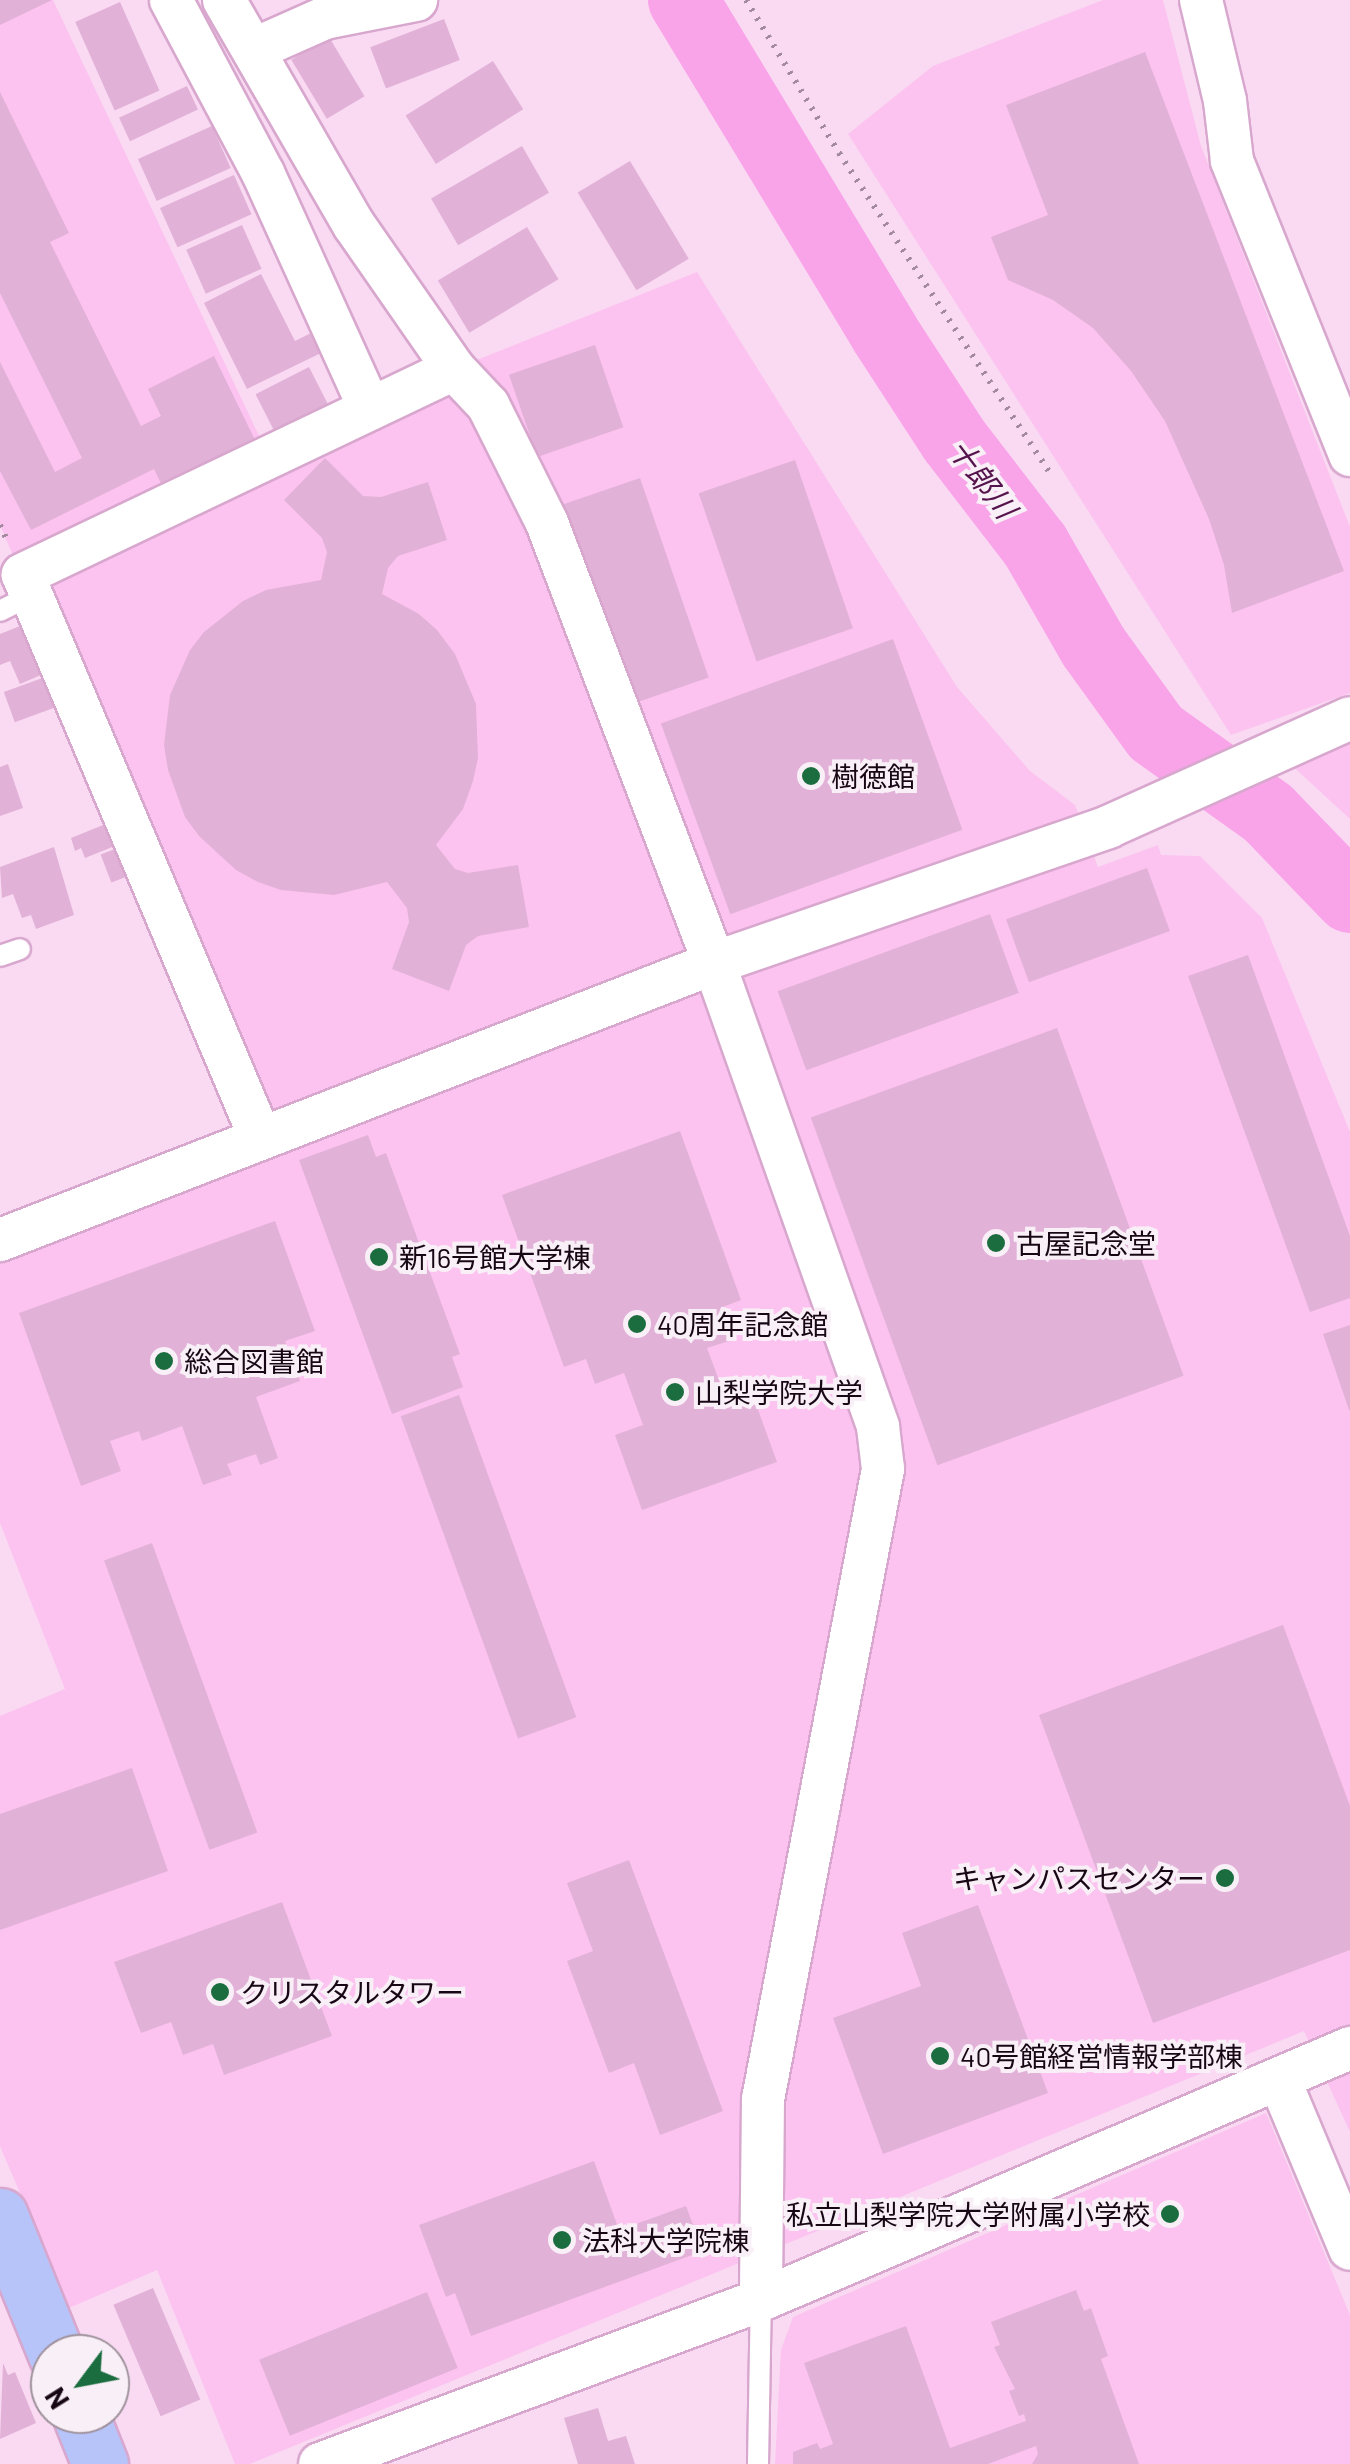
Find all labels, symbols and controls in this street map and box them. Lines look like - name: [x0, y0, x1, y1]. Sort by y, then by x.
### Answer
- water label: 十郎川: [942, 431, 1024, 525]
- place label: 樹徳館: [831, 759, 915, 793]
- marker: 樹徳館: [800, 765, 822, 787]
- place label: 古屋記念堂: [1016, 1226, 1156, 1260]
- marker: 古屋記念堂: [985, 1232, 1007, 1254]
- place label: 新16号館大学棟: [399, 1240, 591, 1274]
- marker: 新16号館大学棟: [368, 1246, 390, 1268]
- place label: 40周年記念館: [657, 1307, 828, 1341]
- marker: 40周年記念館: [626, 1313, 648, 1335]
- place label: 総合図書館: [184, 1344, 324, 1378]
- marker: 総合図書館: [153, 1350, 175, 1372]
- place label: 山梨学院大学: [695, 1375, 863, 1409]
- marker: 山梨学院大学: [664, 1381, 686, 1403]
- place label: キャンパスセンター: [953, 1861, 1205, 1895]
- marker: キャンパスセンター: [1214, 1867, 1236, 1889]
- place label: クリスタルタワー: [240, 1975, 464, 2009]
- marker: クリスタルタワー: [209, 1981, 231, 2003]
- place label: 40号館経営情報学部棟: [960, 2039, 1243, 2073]
- marker: 40号館経営情報学部棟: [929, 2045, 951, 2067]
- place label: 私立山梨学院大学附属小学校: [786, 2197, 1150, 2231]
- marker: 私立山梨学院大学附属小学校: [1159, 2203, 1181, 2225]
- place label: 法科大学院棟: [582, 2223, 750, 2257]
- marker: 法科大学院棟: [551, 2229, 573, 2251]
- north arrow: [30, 2334, 130, 2434]
- text: N: [37, 2382, 76, 2416]

